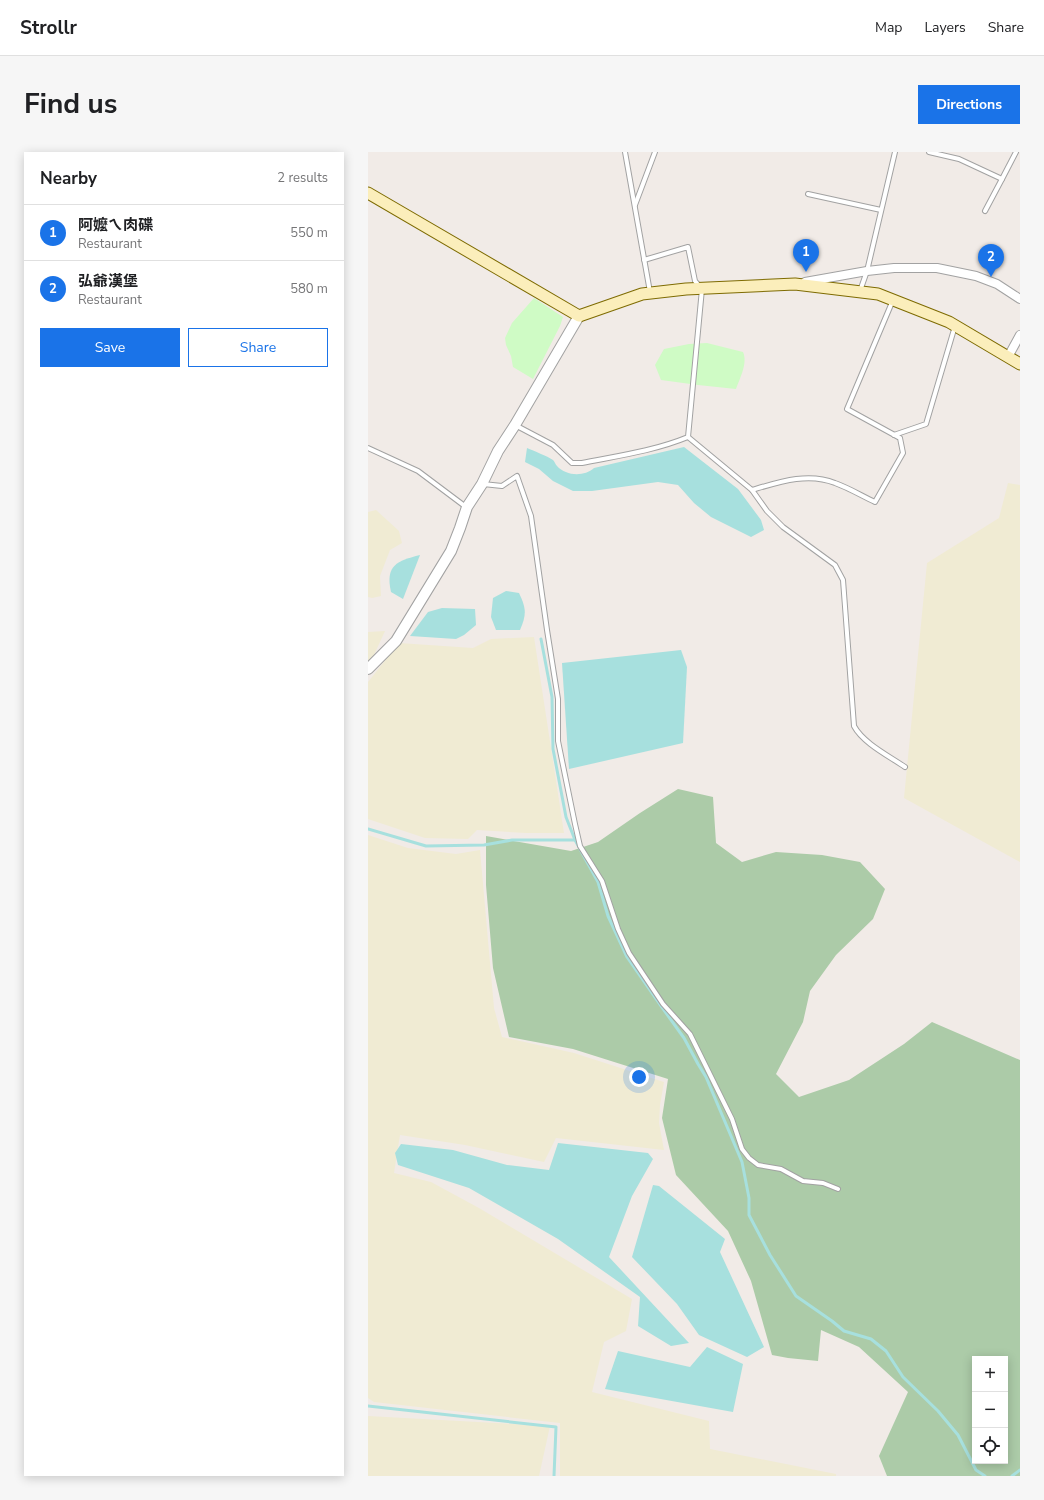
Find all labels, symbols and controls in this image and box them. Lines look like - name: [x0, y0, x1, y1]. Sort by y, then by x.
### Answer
- text: Strollr: [20, 15, 77, 41]
- text: Map: [875, 18, 902, 37]
- text: Layers: [924, 18, 966, 37]
- text: Share: [988, 18, 1024, 37]
- text: Find us: [24, 85, 118, 123]
- button: Directions: [918, 85, 1020, 124]
- text: Nearby: [40, 167, 97, 190]
- text: 2 results: [277, 169, 328, 187]
- text: 阿嬤ㄟ肉碟: [78, 215, 153, 235]
- text: 1: [49, 224, 57, 242]
- text: 550 m: [290, 224, 328, 242]
- text: Restaurant: [78, 235, 142, 253]
- pin: 1: [793, 239, 819, 272]
- pin: 2: [978, 244, 1004, 277]
- text: 弘爺漢堡: [78, 271, 138, 291]
- text: 2: [49, 280, 57, 298]
- text: 580 m: [290, 280, 328, 298]
- text: Restaurant: [78, 291, 142, 309]
- button: Save: [40, 328, 180, 367]
- button: Share: [188, 328, 328, 367]
- your location: [629, 1067, 649, 1087]
- map controls: [972, 1356, 1008, 1464]
- button: +: [972, 1356, 1008, 1392]
- button: −: [972, 1392, 1008, 1428]
- button: locate: [972, 1428, 1008, 1464]

